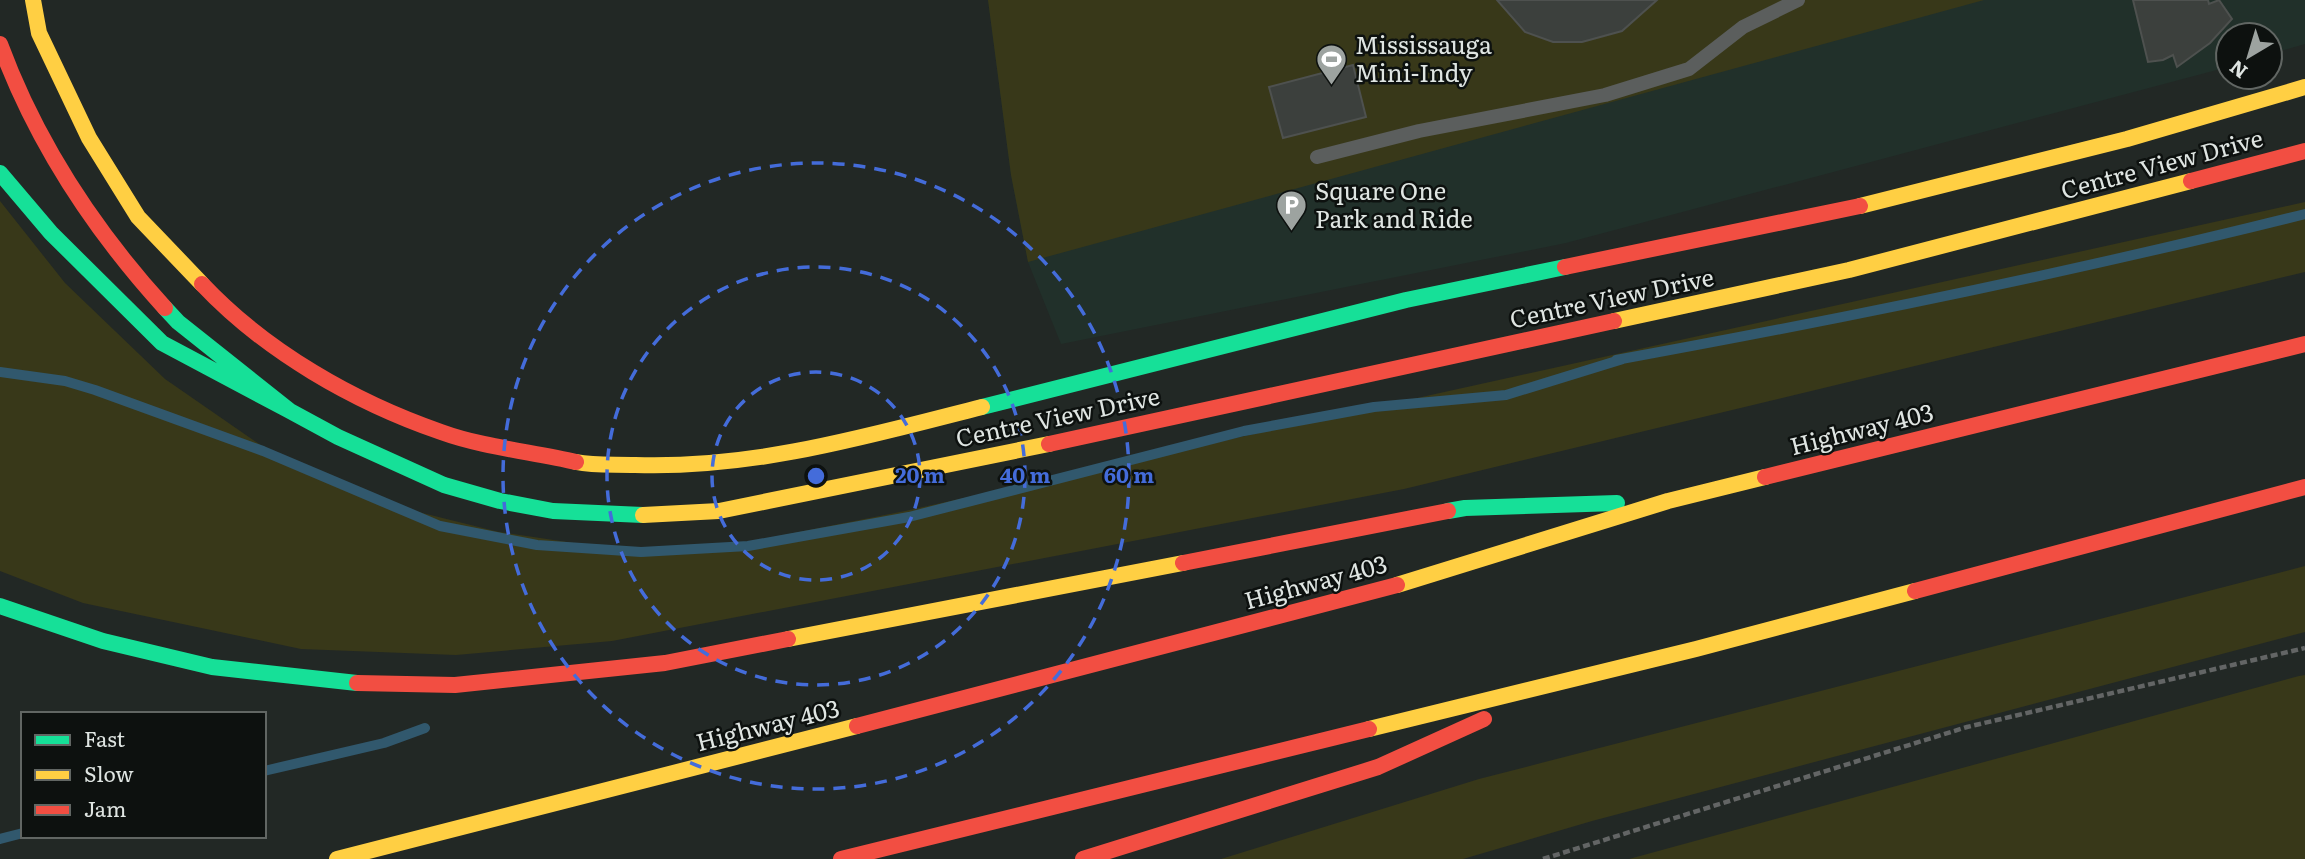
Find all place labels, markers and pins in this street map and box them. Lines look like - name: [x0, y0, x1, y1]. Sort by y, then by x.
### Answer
- place label: Mississauga Mini-Indy: [1355, 26, 1492, 89]
- sports icon: Mississauga Mini-Indy: [1315, 43, 1349, 87]
- place label: Square One Park and Ride: [1315, 172, 1473, 235]
- parking icon: Square One Park and Ride: [1275, 189, 1309, 233]
- centre of rings: [804, 464, 828, 488]

